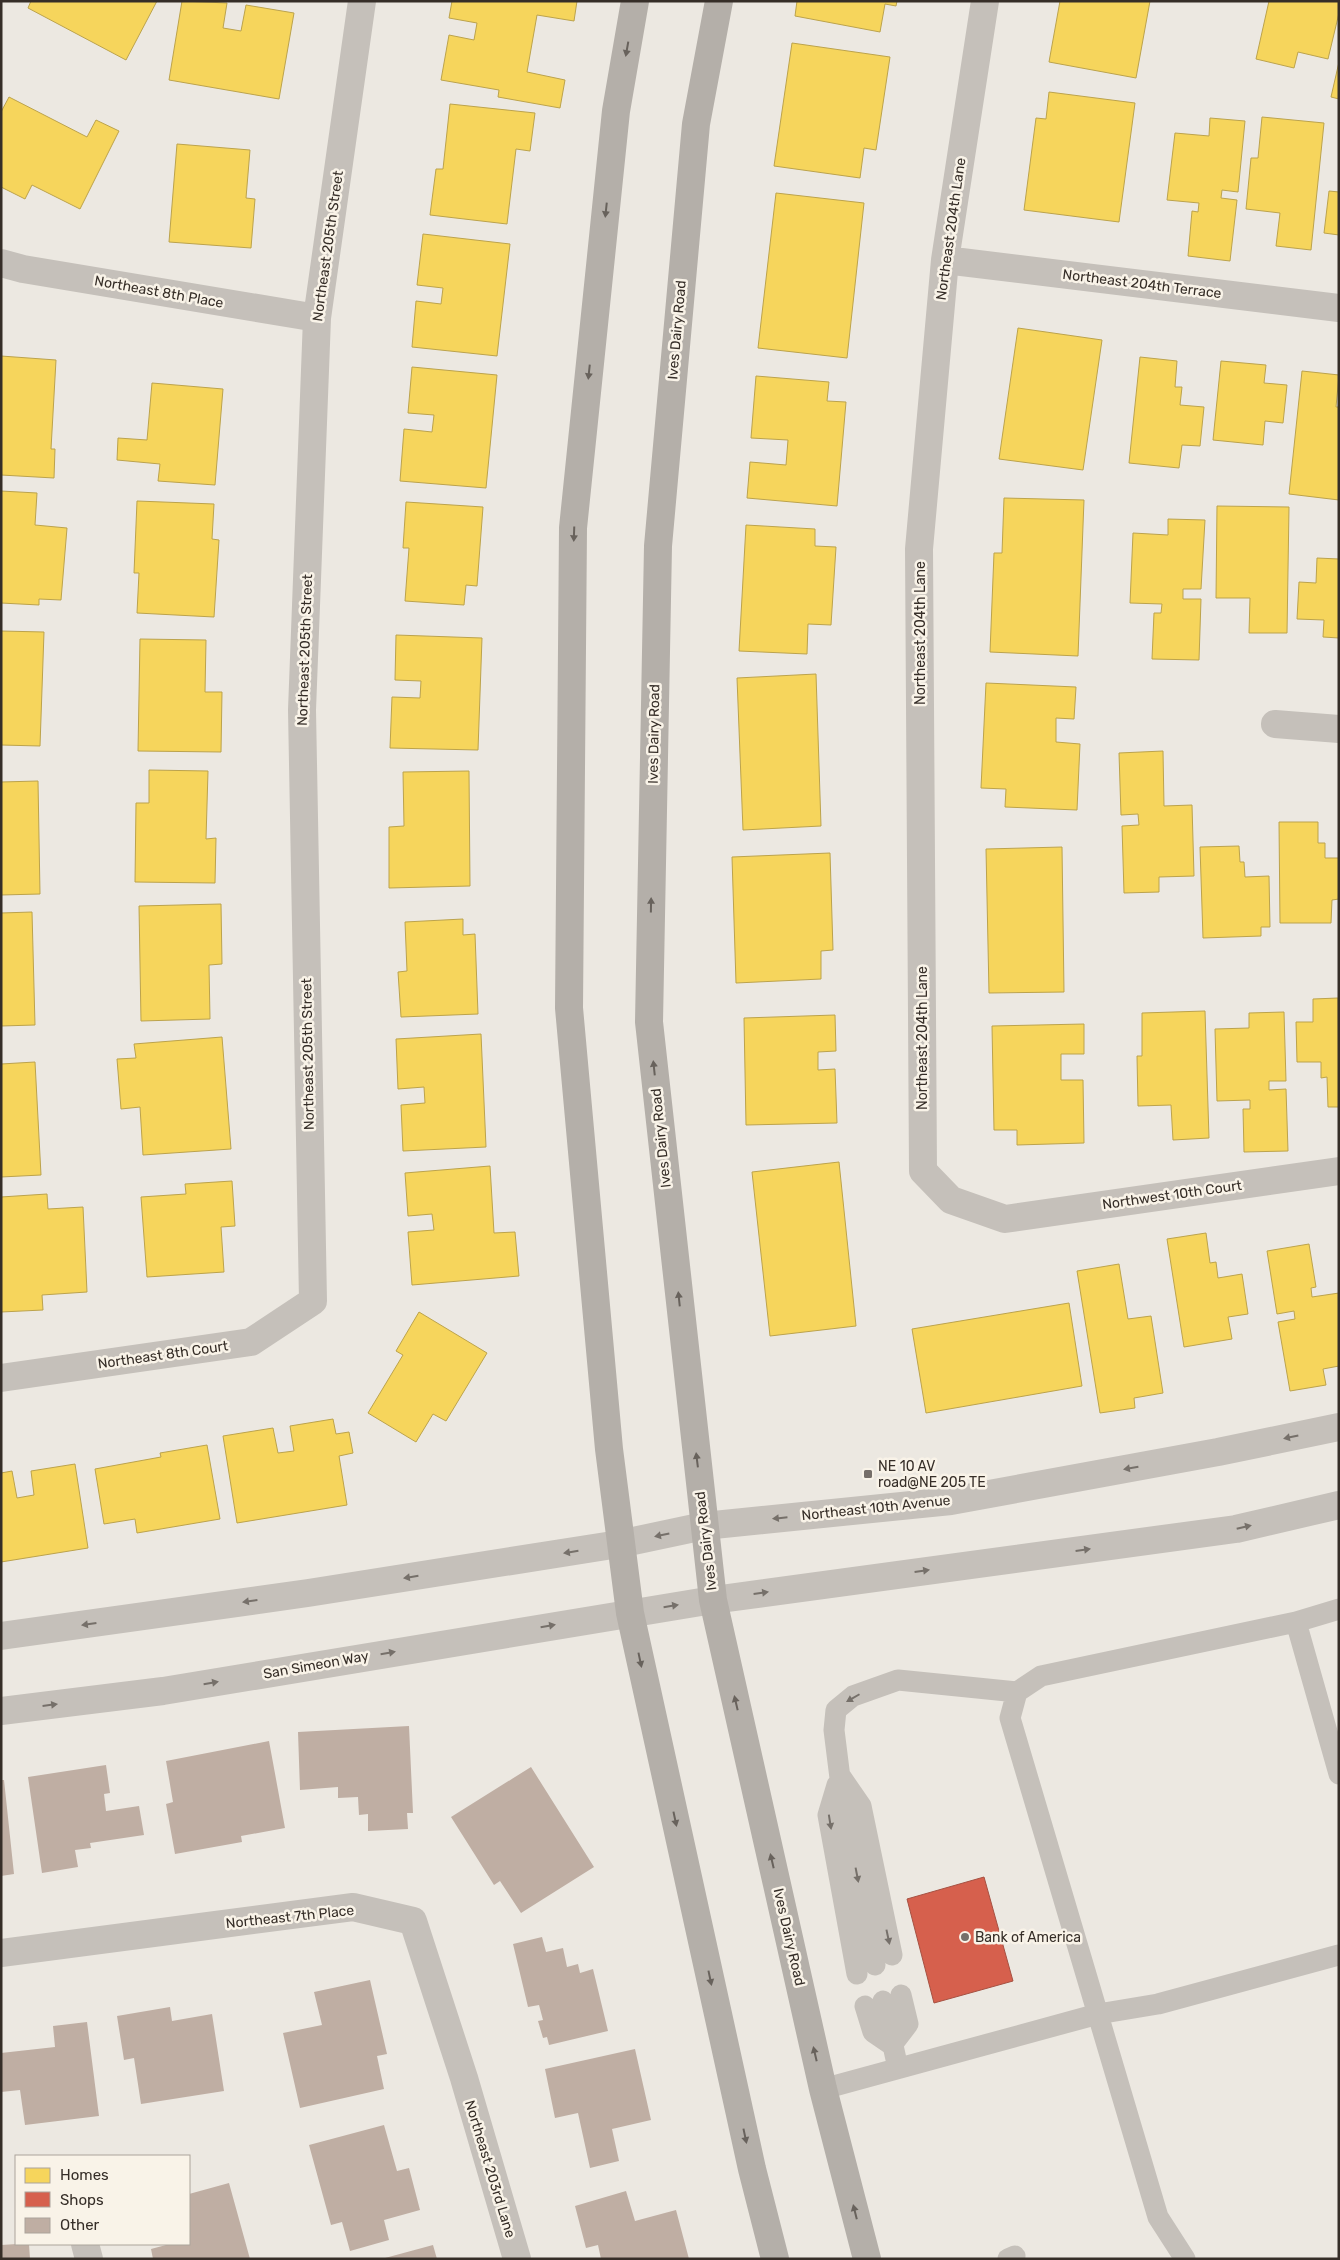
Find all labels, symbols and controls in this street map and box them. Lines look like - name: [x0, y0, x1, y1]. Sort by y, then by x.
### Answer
- one-way arrow: [622, 42, 630, 58]
- street label: Northeast 204th Lane: [933, 156, 969, 301]
- street label: Northeast 205th Street: [309, 169, 347, 322]
- one-way arrow: [602, 203, 610, 219]
- street label: Northeast 204th Terrace: [1062, 266, 1223, 302]
- street label: Northeast 8th Place: [93, 272, 225, 312]
- street label: Ives Dairy Road: [664, 280, 690, 380]
- one-way arrow: [585, 364, 593, 380]
- one-way arrow: [569, 526, 577, 542]
- street label: Northeast 204th Lane: [912, 561, 929, 705]
- street label: Northeast 205th Street: [294, 573, 316, 726]
- street label: Ives Dairy Road: [645, 684, 663, 784]
- one-way arrow: [647, 897, 655, 913]
- street label: Northeast 204th Lane: [914, 966, 931, 1110]
- street label: Northeast 205th Street: [298, 977, 318, 1130]
- one-way arrow: [650, 1059, 658, 1075]
- street label: Ives Dairy Road: [647, 1087, 675, 1189]
- street label: Northwest 10th Court: [1101, 1177, 1243, 1213]
- one-way arrow: [675, 1290, 683, 1306]
- street label: Northeast 8th Court: [97, 1337, 230, 1373]
- one-way arrow: [1283, 1433, 1299, 1441]
- one-way arrow: [692, 1452, 700, 1468]
- place label: NE 10 AV road@NE 205 TE: [878, 1458, 986, 1491]
- one-way arrow: [1123, 1464, 1139, 1472]
- marker: NE 10 AV road@NE 205 TE: [862, 1468, 874, 1480]
- street label: Ives Dairy Road: [691, 1490, 721, 1592]
- street label: Northeast 10th Avenue: [801, 1492, 951, 1524]
- one-way arrow: [772, 1515, 788, 1523]
- one-way arrow: [1237, 1523, 1252, 1531]
- one-way arrow: [654, 1531, 669, 1539]
- one-way arrow: [1076, 1545, 1092, 1553]
- one-way arrow: [563, 1548, 579, 1556]
- one-way arrow: [914, 1567, 930, 1575]
- one-way arrow: [402, 1574, 418, 1582]
- one-way arrow: [753, 1589, 769, 1597]
- one-way arrow: [242, 1598, 258, 1606]
- one-way arrow: [664, 1602, 680, 1610]
- one-way arrow: [81, 1620, 97, 1628]
- one-way arrow: [541, 1622, 557, 1630]
- street label: San Simeon Way: [262, 1647, 370, 1683]
- one-way arrow: [381, 1648, 397, 1656]
- one-way arrow: [636, 1653, 644, 1668]
- one-way arrow: [203, 1678, 219, 1686]
- one-way arrow: [847, 1693, 860, 1702]
- one-way arrow: [732, 1695, 740, 1710]
- one-way arrow: [42, 1701, 58, 1709]
- one-way arrow: [671, 1812, 679, 1827]
- one-way arrow: [826, 1815, 834, 1831]
- one-way arrow: [768, 1854, 776, 1869]
- one-way arrow: [853, 1867, 861, 1883]
- street label: Ives Dairy Road: [769, 1886, 809, 1988]
- street label: Northeast 7th Place: [225, 1902, 355, 1932]
- one-way arrow: [884, 1929, 892, 1944]
- place label: Bank of America: [975, 1929, 1081, 1946]
- marker: Bank of America: [959, 1931, 971, 1943]
- one-way arrow: [706, 1970, 714, 1985]
- one-way arrow: [811, 2046, 819, 2061]
- street label: Northeast 203rd Lane: [461, 2098, 519, 2240]
- one-way arrow: [741, 2129, 749, 2144]
- legend: [15, 2155, 190, 2245]
- text: Homes: [60, 2166, 109, 2184]
- text: Shops: [60, 2191, 104, 2209]
- one-way arrow: [850, 2204, 858, 2219]
- text: Other: [60, 2216, 100, 2234]

